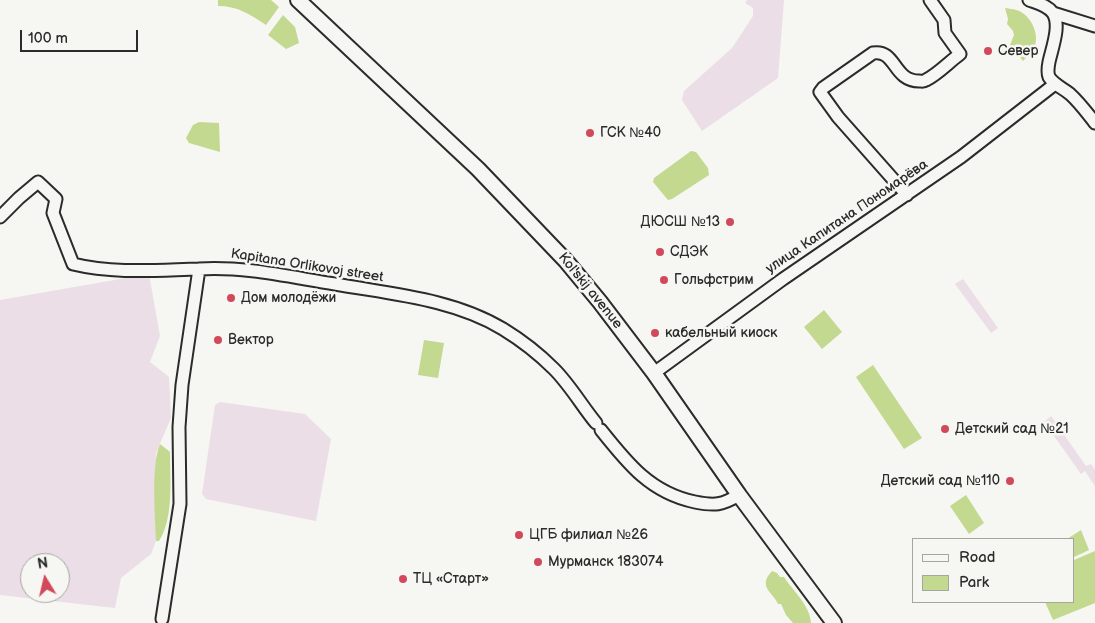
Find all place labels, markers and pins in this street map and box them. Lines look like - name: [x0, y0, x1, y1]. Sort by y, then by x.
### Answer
- place label: Север: [998, 43, 1038, 59]
- marker: Север: [982, 45, 994, 57]
- place label: ГСК №40: [600, 125, 661, 141]
- marker: ГСК №40: [584, 127, 596, 139]
- place label: ДЮСШ №13: [640, 214, 720, 230]
- marker: ДЮСШ №13: [724, 216, 736, 228]
- place label: СДЭК: [670, 244, 708, 260]
- marker: СДЭК: [654, 246, 666, 258]
- place label: Гольфстрим: [674, 272, 754, 288]
- marker: Гольфстрим: [658, 274, 670, 286]
- place label: Дом молодёжи: [241, 290, 336, 306]
- marker: Дом молодёжи: [225, 292, 237, 304]
- place label: кабельный киоск: [665, 325, 777, 341]
- marker: кабельный киоск: [649, 327, 661, 339]
- place label: Вектор: [228, 332, 274, 348]
- marker: Вектор: [212, 334, 224, 346]
- place label: Детский сад №21: [955, 421, 1069, 437]
- marker: Детский сад №21: [939, 423, 951, 435]
- place label: Детский сад №110: [881, 473, 1000, 489]
- marker: Детский сад №110: [1004, 475, 1016, 487]
- place label: ЦГБ филиал №26: [529, 527, 648, 543]
- marker: ЦГБ филиал №26: [513, 529, 525, 541]
- place label: Мурманск 183074: [548, 554, 663, 570]
- marker: Мурманск 183074: [532, 556, 544, 568]
- place label: ТЦ «Старт»: [413, 571, 489, 587]
- marker: ТЦ «Старт»: [397, 573, 409, 585]

